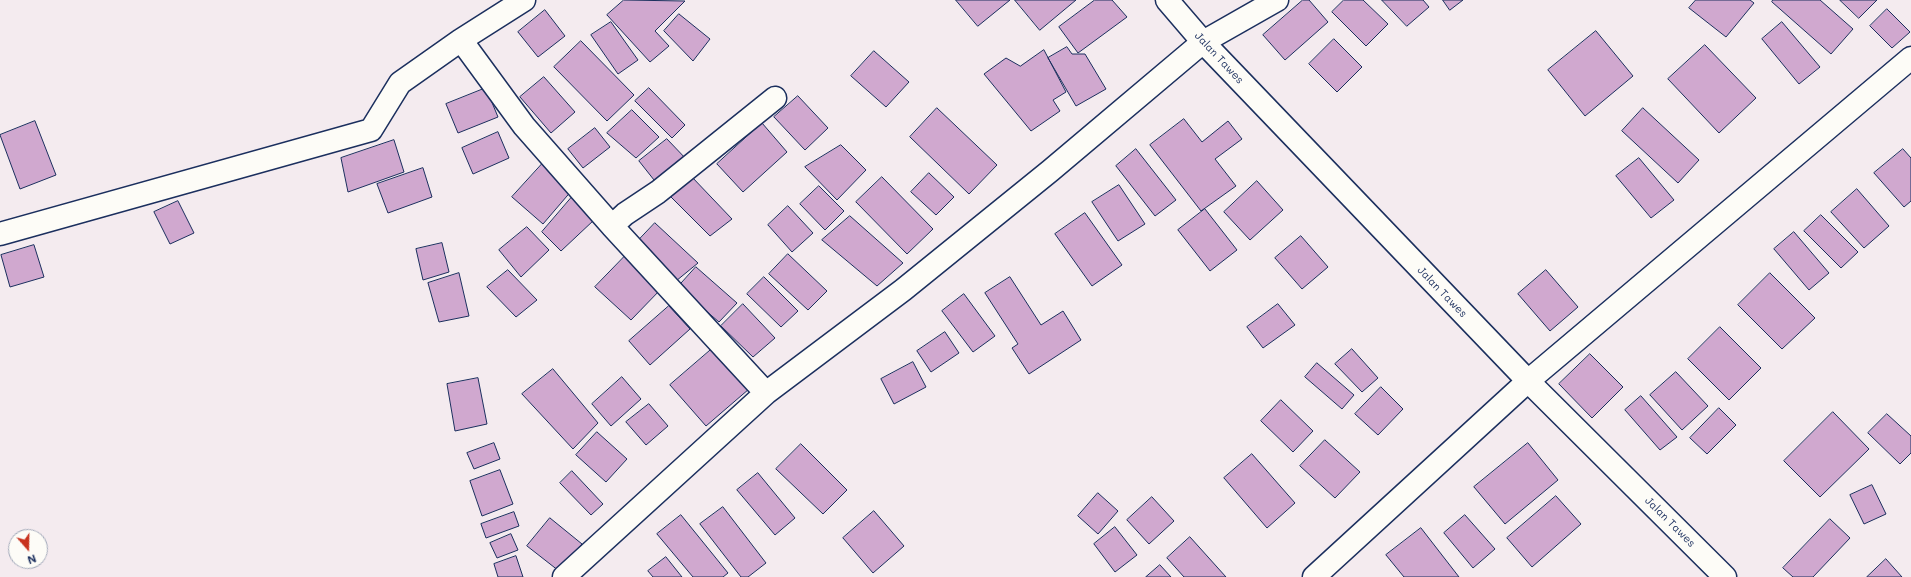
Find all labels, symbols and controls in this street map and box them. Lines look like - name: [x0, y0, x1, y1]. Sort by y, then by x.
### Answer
- street label: Jalan Tawes: [1192, 29, 1246, 87]
- street label: Jalan Tawes: [1414, 264, 1470, 320]
- street label: Jalan Tawes: [1642, 494, 1698, 550]
- north arrow: [8, 529, 48, 569]
- text: N: [25, 551, 38, 568]

